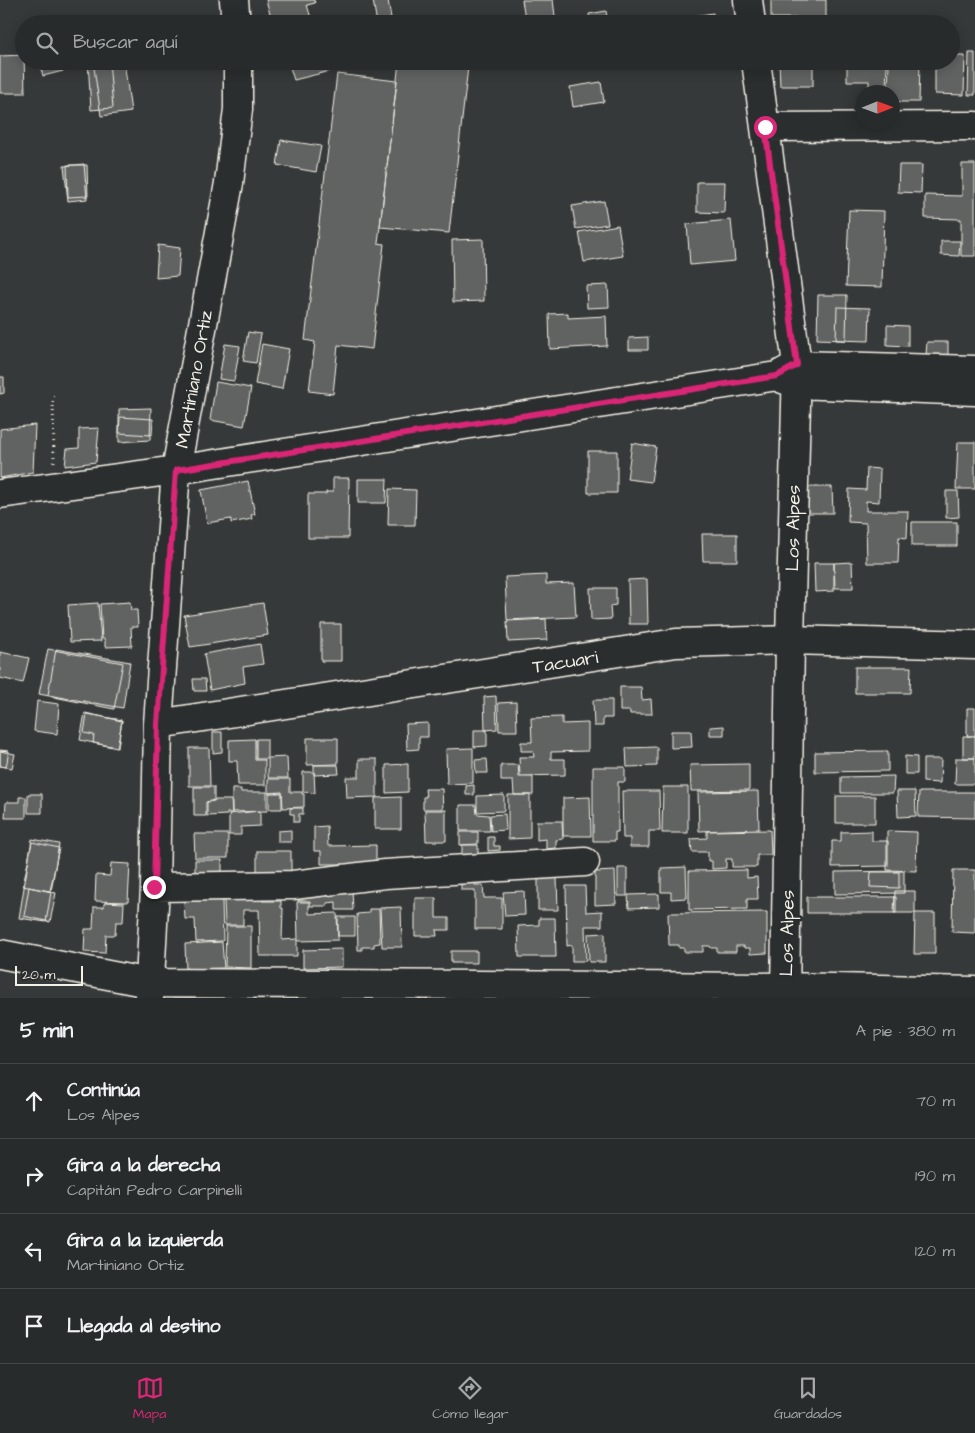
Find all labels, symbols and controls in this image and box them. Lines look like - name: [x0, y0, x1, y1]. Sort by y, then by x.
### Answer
- search box: [15, 15, 960, 70]
- icon: search: [33, 29, 61, 57]
- text: Buscar aquí: [73, 29, 177, 56]
- north arrow: [855, 85, 900, 130]
- route start: [754, 116, 777, 139]
- street label: Martiniano Ortiz: [169, 308, 220, 450]
- street label: Los Alpes: [779, 485, 808, 572]
- street label: Tacuari: [530, 644, 600, 681]
- route end: [143, 876, 166, 899]
- street label: Los Alpes: [773, 890, 802, 977]
- scale bar: [15, 963, 82, 986]
- text: 20 m: [22, 965, 55, 985]
- text: 5 min: [20, 1016, 73, 1045]
- text: A pie · 380 m: [856, 1020, 955, 1042]
- text: Continúa: [67, 1077, 140, 1104]
- icon: ahead: [20, 1087, 48, 1115]
- text: 70 m: [916, 1090, 955, 1112]
- text: Los Alpes: [67, 1104, 140, 1126]
- text: Gira a la derecha: [67, 1152, 220, 1179]
- icon: right: [20, 1162, 48, 1190]
- text: 190 m: [915, 1165, 955, 1187]
- text: Capitán Pedro Carpinelli: [67, 1179, 242, 1201]
- text: Gira a la izquierda: [67, 1227, 223, 1254]
- icon: left: [20, 1237, 48, 1265]
- text: 120 m: [915, 1240, 955, 1262]
- text: Martiniano Ortiz: [67, 1254, 184, 1276]
- icon: arrive: [20, 1312, 48, 1340]
- text: Llegada al destino: [67, 1313, 220, 1340]
- tab: Mapa: [133, 1374, 166, 1424]
- tab: Cómo llegar: [432, 1374, 508, 1424]
- tab: Guardados: [774, 1374, 842, 1424]

